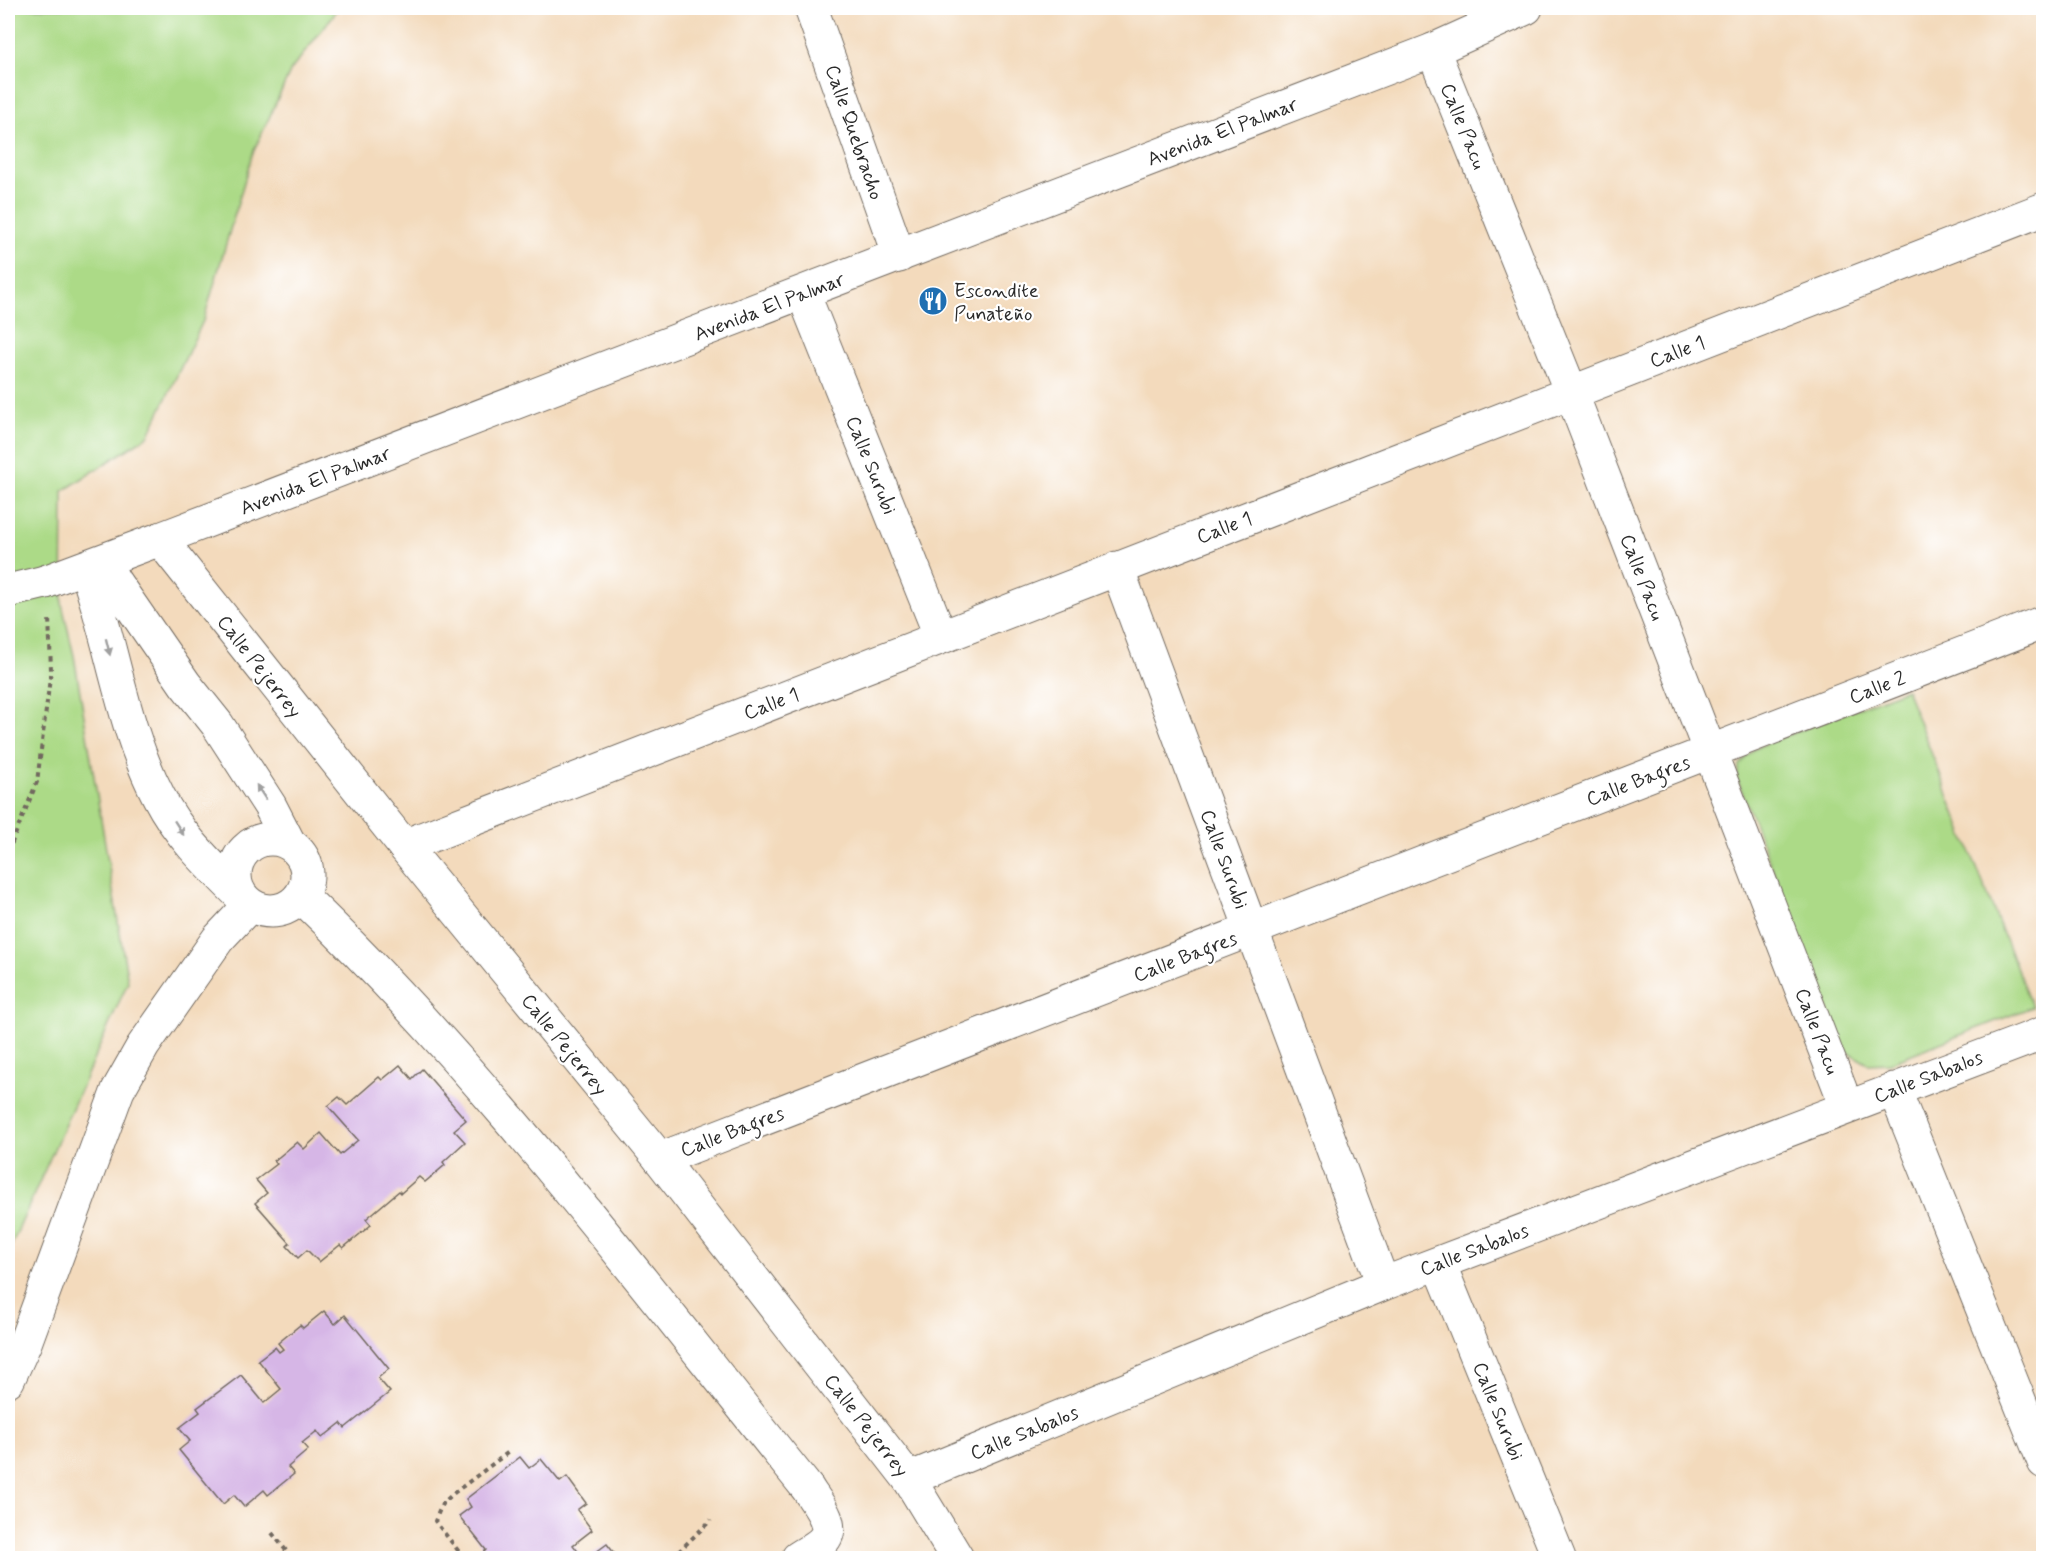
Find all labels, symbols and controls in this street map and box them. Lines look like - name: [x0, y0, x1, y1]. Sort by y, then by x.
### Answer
- street label: Calle Quebracho: [818, 61, 889, 204]
- street label: Calle Pacu: [1433, 80, 1492, 174]
- street label: Avenida El Palmar: [1143, 91, 1302, 173]
- street label: Avenida El Palmar: [690, 266, 849, 348]
- place label: Escondite Punateño: [954, 278, 1039, 328]
- restaurant icon: Escondite Punateño: [917, 285, 949, 317]
- street label: Calle 1: [1646, 330, 1709, 375]
- street label: Calle Surubi: [839, 412, 903, 519]
- street label: Avenida El Palmar: [236, 440, 395, 522]
- street label: Calle 1: [1193, 506, 1256, 551]
- street label: Calle Pacu: [1613, 530, 1670, 625]
- street label: Calle Pejerrey: [210, 610, 308, 724]
- one-way arrow: [103, 638, 113, 656]
- street label: Calle 2: [1846, 665, 1910, 711]
- street label: Calle 1: [740, 682, 803, 727]
- street label: Calle Bagres: [1583, 749, 1695, 815]
- one-way arrow: [255, 784, 267, 800]
- street label: Calle Surubi: [1193, 806, 1254, 913]
- one-way arrow: [173, 819, 184, 836]
- street label: Calle Bagres: [1130, 925, 1242, 991]
- street label: Calle Pacu: [1788, 984, 1845, 1079]
- street label: Calle Pejerrey: [514, 988, 613, 1101]
- street label: Calle Sabalos: [1870, 1044, 1987, 1111]
- street label: Calle Bagres: [677, 1100, 789, 1166]
- street label: Calle Sabalos: [1416, 1217, 1533, 1284]
- street label: Calle Surubi: [1466, 1358, 1530, 1465]
- street label: Calle Pejerrey: [817, 1369, 915, 1483]
- street label: Calle Sabalos: [966, 1399, 1083, 1467]

